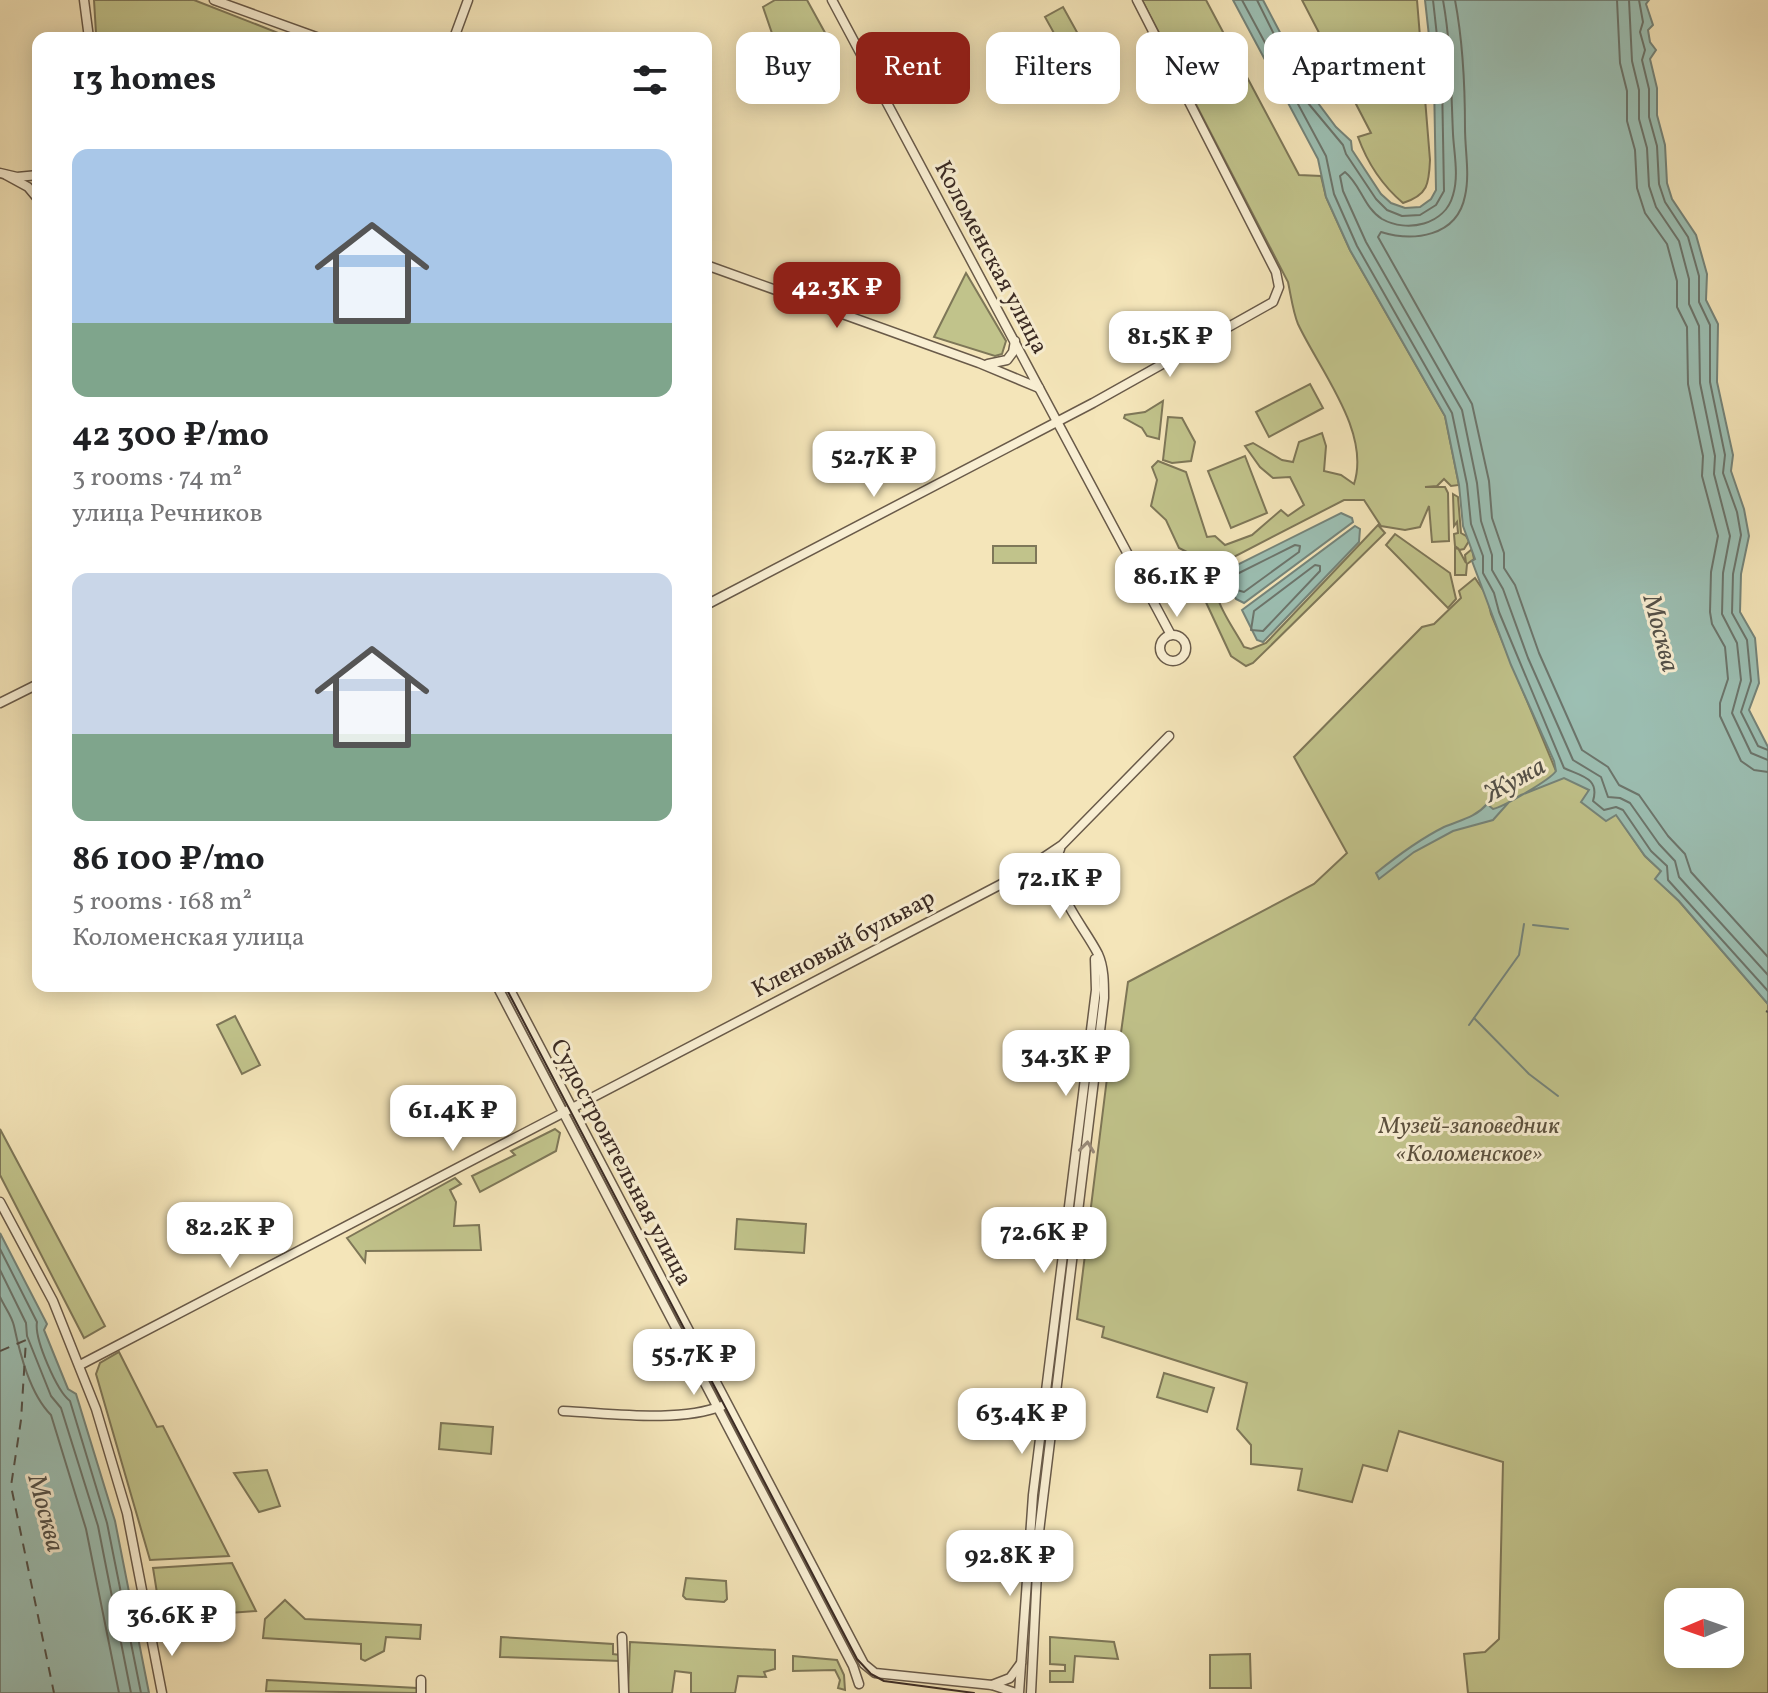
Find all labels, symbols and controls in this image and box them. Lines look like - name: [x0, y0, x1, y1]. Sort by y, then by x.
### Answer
- chip: Buy: [736, 32, 840, 104]
- chip: Rent: [856, 32, 970, 104]
- chip: Filters: [986, 32, 1120, 104]
- chip: New: [1136, 32, 1248, 104]
- chip: Apartment: [1264, 32, 1454, 104]
- text: 13 homes: [72, 57, 216, 104]
- icon: filters: [628, 58, 672, 102]
- street label: Коломенская улица: [925, 155, 1056, 361]
- icon: home: [300, 201, 444, 345]
- pin: 42.3K ₽: [763, 262, 911, 330]
- text: 42.3K ₽: [791, 270, 883, 306]
- pin: 81.5K ₽: [1096, 311, 1244, 379]
- text: 81.5K ₽: [1127, 319, 1213, 355]
- text: 42 300 ₽/mo: [72, 413, 269, 460]
- pin: 52.7K ₽: [800, 431, 948, 499]
- text: 52.7K ₽: [831, 439, 917, 475]
- text: 3 rooms · 74 m²: [72, 460, 242, 496]
- text: улица Речников: [72, 496, 263, 532]
- pin: 86.1K ₽: [1103, 551, 1251, 619]
- text: 86.1K ₽: [1133, 559, 1221, 595]
- water label: Москва: [1632, 590, 1688, 676]
- icon: home: [300, 625, 444, 769]
- water label: Жужа: [1477, 749, 1553, 813]
- text: 86 100 ₽/mo: [72, 837, 265, 884]
- pin: 72.1K ₽: [986, 853, 1134, 921]
- text: 72.1K ₽: [1017, 861, 1103, 897]
- street label: Кленовый бульвар: [746, 882, 942, 1007]
- text: 5 rooms · 168 m²: [72, 884, 252, 920]
- text: Коломенская улица: [72, 920, 305, 956]
- pin: 34.3K ₽: [992, 1030, 1140, 1098]
- street label: Судостроительная улица: [541, 1033, 700, 1292]
- text: 34.3K ₽: [1020, 1038, 1112, 1074]
- pin: 61.4K ₽: [379, 1085, 527, 1153]
- text: 61.4K ₽: [408, 1093, 498, 1129]
- park label: Музей-заповедник «Коломенское»: [1378, 1110, 1560, 1172]
- one-way arrow: [1078, 1141, 1095, 1154]
- pin: 82.2K ₽: [156, 1202, 304, 1270]
- pin: 72.6K ₽: [970, 1207, 1118, 1275]
- text: 82.2K ₽: [185, 1210, 275, 1246]
- text: 72.6K ₽: [999, 1215, 1089, 1251]
- pin: 55.7K ₽: [620, 1329, 768, 1397]
- text: 55.7K ₽: [651, 1337, 737, 1373]
- pin: 63.4K ₽: [948, 1388, 1096, 1456]
- text: 63.4K ₽: [976, 1396, 1068, 1432]
- water label: Москва: [17, 1470, 73, 1556]
- pin: 92.8K ₽: [936, 1530, 1084, 1598]
- text: 92.8K ₽: [964, 1538, 1056, 1574]
- north arrow: [1664, 1588, 1744, 1668]
- map controls: [1664, 1588, 1744, 1668]
- pin: 36.6K ₽: [98, 1590, 246, 1658]
- text: 36.6K ₽: [126, 1598, 218, 1634]

